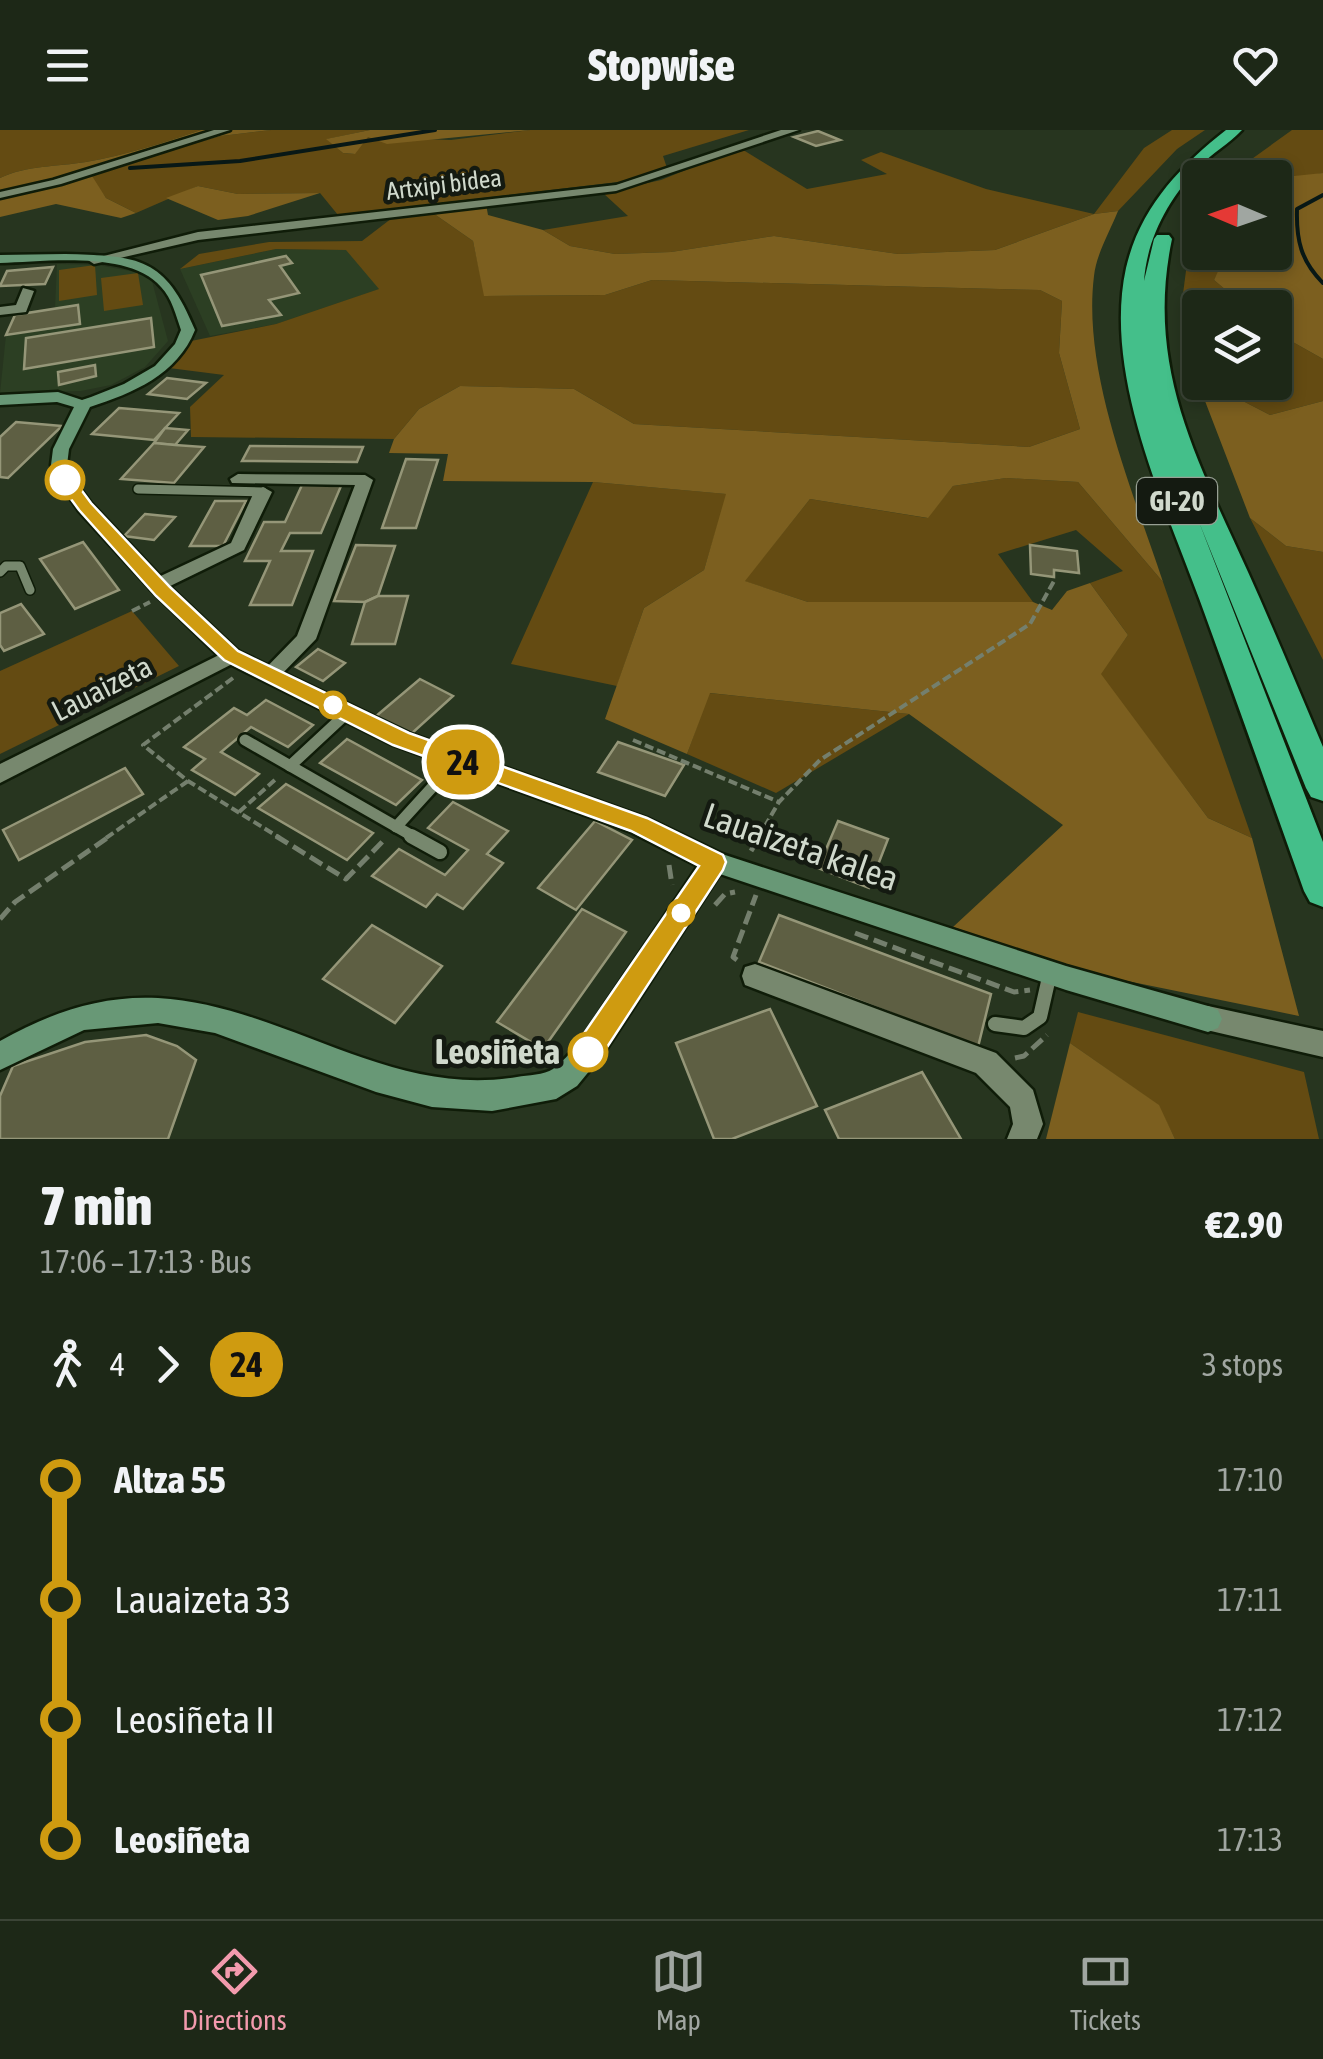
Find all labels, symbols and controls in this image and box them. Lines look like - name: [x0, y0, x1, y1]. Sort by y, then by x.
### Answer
- icon: menu: [40, 38, 95, 93]
- icon: heart: [1228, 38, 1283, 93]
- text: Stopwise: [588, 39, 735, 91]
- north arrow: [1182, 160, 1292, 270]
- map controls: [1182, 160, 1292, 400]
- street label: Artxipi bidea: [385, 163, 503, 205]
- button: layers: [1182, 290, 1292, 400]
- unlabelled marker: [46, 461, 84, 499]
- road number: GI-20: [1137, 478, 1217, 524]
- street label: Lauaizeta: [46, 649, 157, 728]
- unlabelled marker: [320, 692, 346, 718]
- line badge: 24: [418, 730, 508, 794]
- text: 24: [447, 742, 479, 782]
- street label: Lauaizeta kalea: [699, 794, 904, 898]
- unlabelled marker: [668, 900, 694, 926]
- place label: Leosiñeta: [435, 1031, 560, 1071]
- marker: Leosiñeta: [569, 1033, 607, 1071]
- text: 7 min: [40, 1174, 152, 1237]
- text: €2.90: [1206, 1203, 1283, 1246]
- text: 17:06 – 17:13 · Bus: [40, 1243, 251, 1280]
- icon: walk: [40, 1337, 95, 1392]
- icon: forward: [140, 1337, 195, 1392]
- text: 24: [230, 1344, 263, 1384]
- text: 4: [110, 1346, 125, 1383]
- text: 3 stops: [1202, 1346, 1283, 1383]
- text: Altza 55: [114, 1458, 226, 1501]
- text: 17:10: [1217, 1461, 1283, 1498]
- text: Lauaizeta 33: [114, 1578, 291, 1621]
- text: 17:11: [1217, 1581, 1283, 1618]
- text: Leosiñeta II: [114, 1698, 275, 1741]
- text: 17:12: [1217, 1701, 1283, 1738]
- text: Leosiñeta: [114, 1818, 250, 1861]
- text: 17:13: [1217, 1821, 1283, 1858]
- tab: Directions: [182, 1944, 287, 2036]
- tab: Map: [651, 1944, 706, 2036]
- tab: Tickets: [1070, 1944, 1141, 2036]

